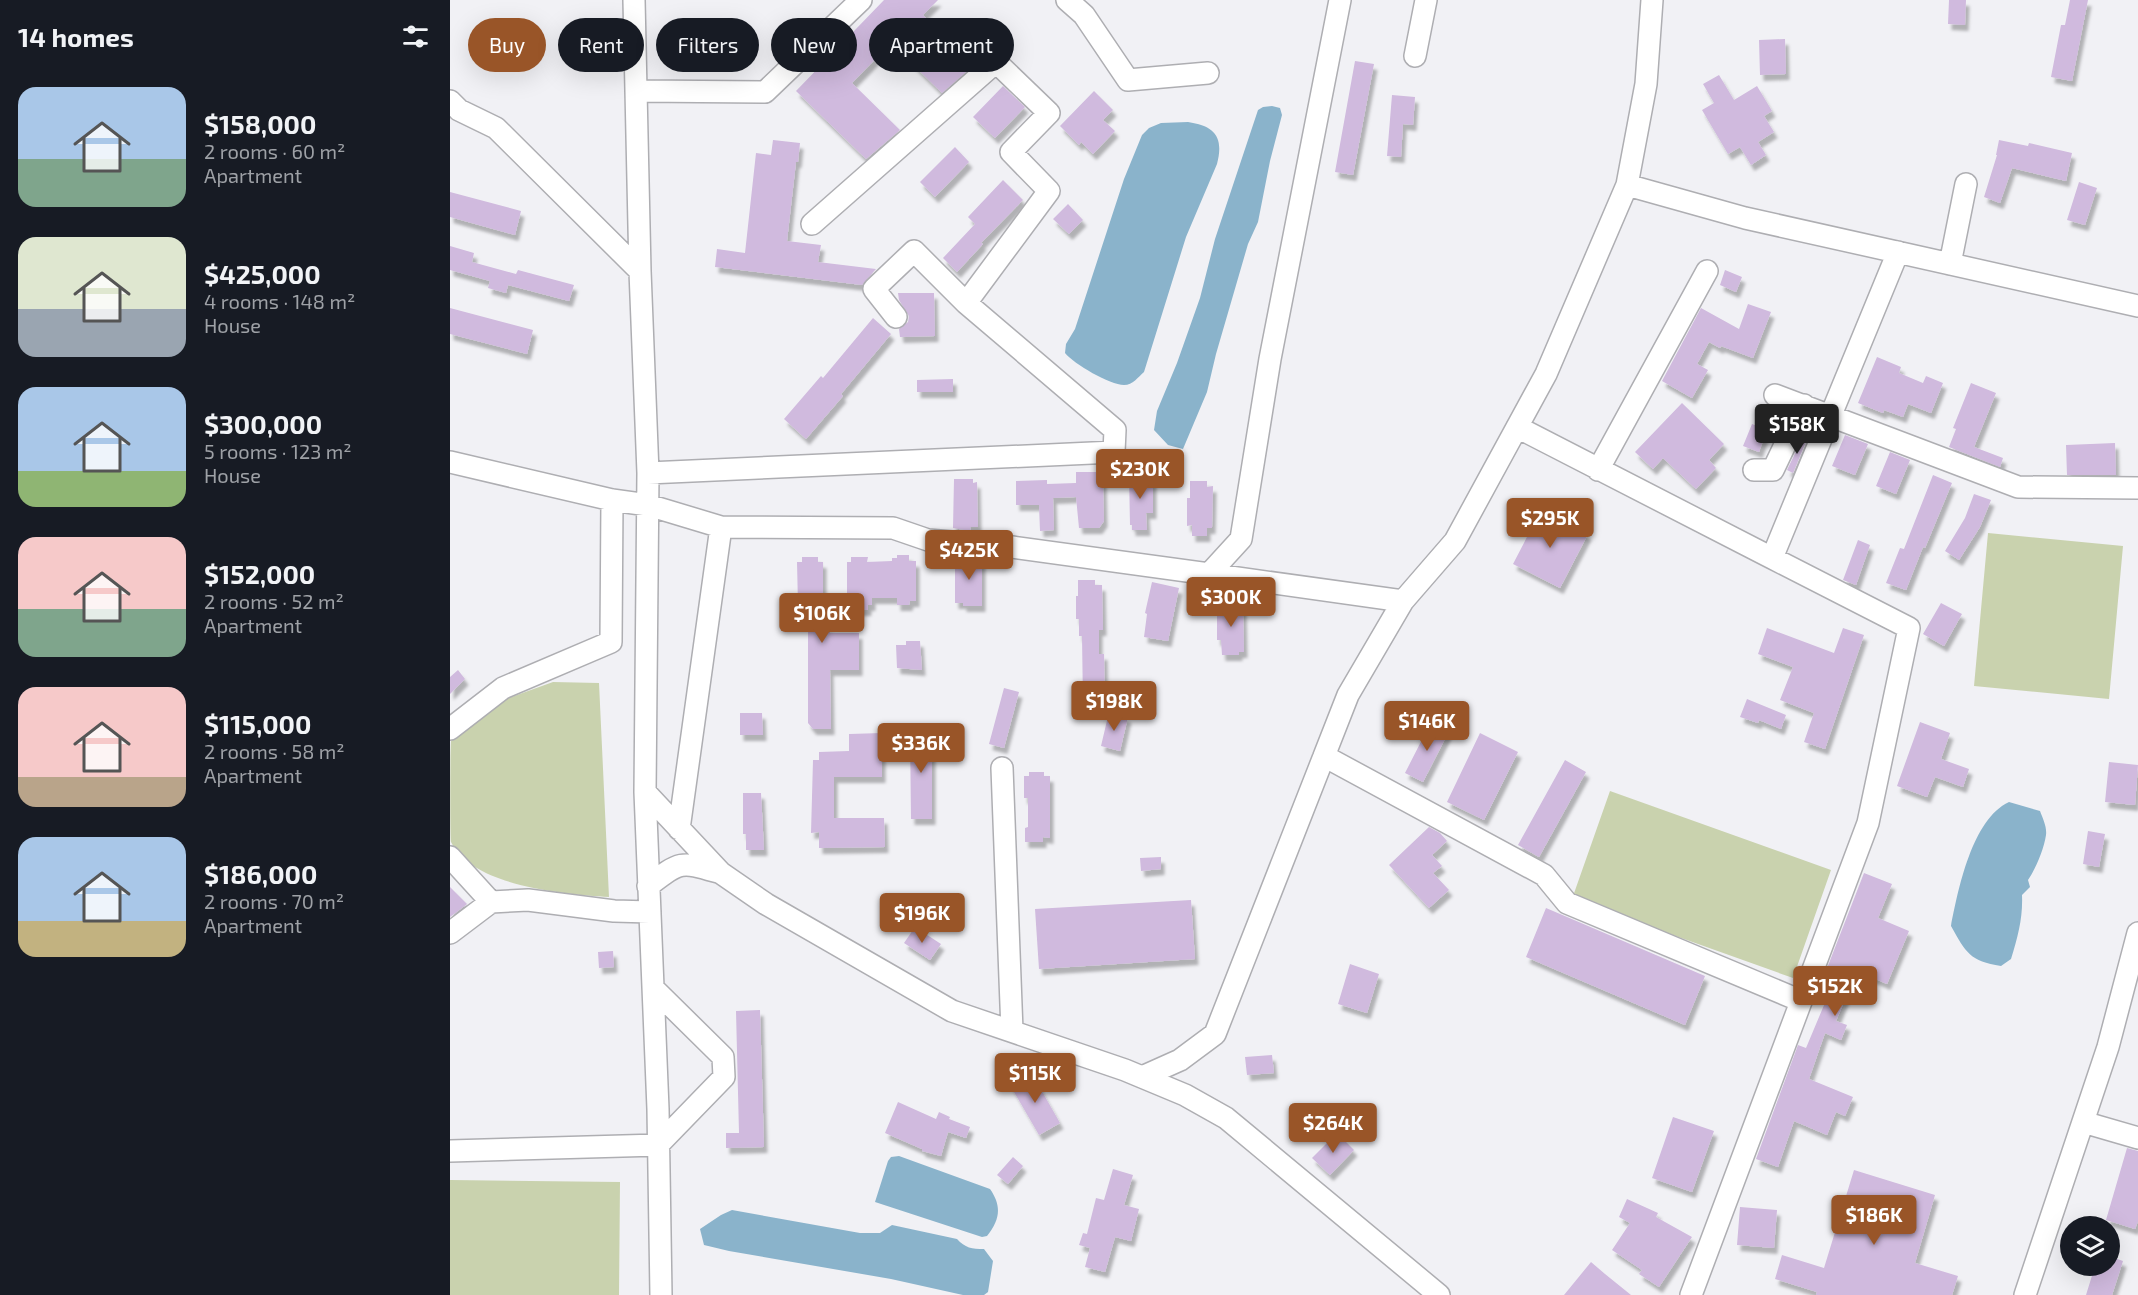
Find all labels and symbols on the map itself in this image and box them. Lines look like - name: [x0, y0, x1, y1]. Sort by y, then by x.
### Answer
- pin: $158K: [1755, 404, 1839, 455]
- pin: $230K: [1098, 449, 1182, 500]
- pin: $295K: [1508, 498, 1592, 549]
- pin: $425K: [927, 530, 1011, 581]
- pin: $300K: [1189, 577, 1273, 628]
- pin: $106K: [780, 593, 864, 644]
- pin: $198K: [1072, 681, 1156, 732]
- pin: $146K: [1385, 701, 1469, 752]
- pin: $336K: [879, 723, 963, 774]
- pin: $196K: [880, 893, 964, 944]
- pin: $152K: [1793, 966, 1877, 1017]
- pin: $115K: [993, 1053, 1077, 1104]
- pin: $264K: [1291, 1103, 1375, 1154]
- pin: $186K: [1832, 1195, 1916, 1246]

